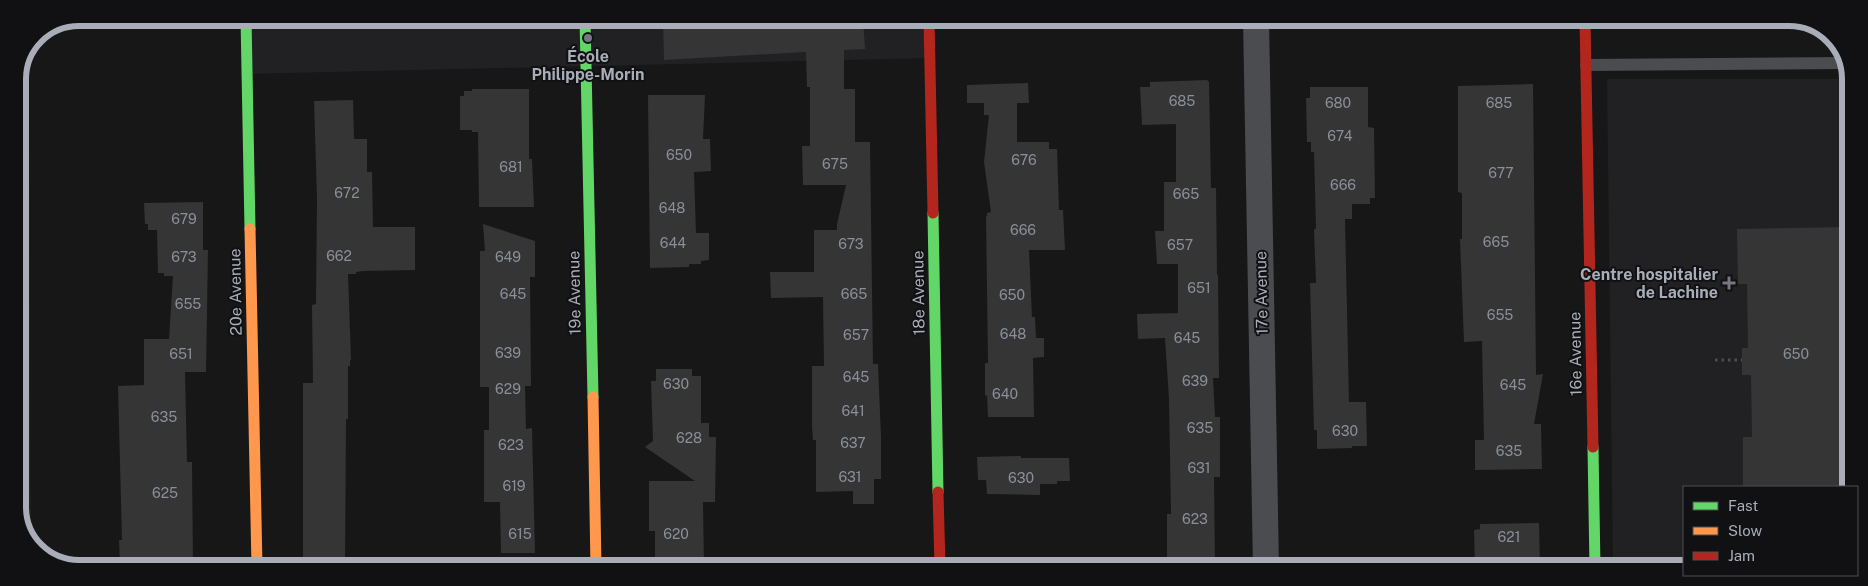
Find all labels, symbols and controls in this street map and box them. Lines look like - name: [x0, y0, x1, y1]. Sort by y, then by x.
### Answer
- marker: École Philippe-Morin: [582, 32, 594, 44]
- place label: École Philippe-Morin: [532, 46, 644, 84]
- house number: 685: [1169, 93, 1195, 109]
- house number: 680: [1325, 95, 1351, 111]
- house number: 685: [1486, 95, 1512, 111]
- house number: 674: [1327, 128, 1353, 144]
- house number: 650: [666, 147, 692, 163]
- house number: 676: [1011, 152, 1037, 168]
- house number: 675: [822, 156, 848, 172]
- house number: 681: [499, 159, 523, 175]
- house number: 677: [1488, 165, 1514, 181]
- house number: 666: [1330, 177, 1356, 193]
- house number: 672: [334, 185, 360, 201]
- house number: 665: [1173, 186, 1199, 202]
- house number: 648: [659, 200, 685, 216]
- house number: 679: [171, 211, 197, 227]
- house number: 666: [1010, 222, 1036, 238]
- house number: 665: [1483, 234, 1509, 250]
- house number: 644: [660, 235, 686, 251]
- house number: 673: [838, 236, 864, 252]
- house number: 657: [1167, 237, 1193, 253]
- street label: 20e Avenue: [225, 248, 246, 336]
- house number: 662: [326, 248, 352, 264]
- house number: 673: [171, 249, 197, 265]
- house number: 649: [495, 249, 521, 265]
- street label: 18e Avenue: [908, 250, 929, 335]
- street label: 19e Avenue: [564, 251, 585, 335]
- street label: 17e Avenue: [1251, 251, 1272, 335]
- place label: Centre hospitalier de Lachine: [1580, 265, 1718, 302]
- marker: Centre hospitalier de Lachine: [1722, 276, 1736, 290]
- house number: 651: [1187, 280, 1211, 296]
- house number: 645: [500, 286, 526, 302]
- house number: 665: [841, 286, 867, 302]
- house number: 650: [999, 287, 1025, 303]
- house number: 655: [175, 296, 201, 312]
- house number: 655: [1487, 307, 1513, 323]
- street label: 16e Avenue: [1565, 312, 1586, 396]
- house number: 648: [1000, 326, 1026, 342]
- house number: 657: [843, 327, 869, 343]
- house number: 645: [1174, 330, 1200, 346]
- house number: 639: [495, 345, 521, 361]
- house number: 651: [169, 346, 193, 362]
- house number: 650: [1783, 346, 1809, 362]
- house number: 645: [843, 369, 869, 385]
- house number: 639: [1182, 373, 1208, 389]
- house number: 630: [663, 376, 689, 392]
- house number: 645: [1500, 377, 1526, 393]
- house number: 629: [495, 381, 521, 397]
- house number: 640: [992, 386, 1018, 402]
- house number: 641: [841, 403, 865, 419]
- house number: 635: [151, 409, 177, 425]
- house number: 635: [1187, 420, 1213, 436]
- house number: 630: [1332, 423, 1358, 439]
- house number: 628: [676, 430, 702, 446]
- house number: 637: [840, 435, 866, 451]
- house number: 623: [498, 437, 524, 453]
- house number: 635: [1496, 443, 1522, 459]
- house number: 631: [1187, 460, 1211, 476]
- house number: 631: [838, 469, 862, 485]
- house number: 630: [1008, 470, 1034, 486]
- house number: 619: [502, 478, 526, 494]
- house number: 625: [152, 485, 178, 501]
- legend: [1683, 486, 1858, 576]
- text: Fast: [1728, 497, 1758, 514]
- house number: 623: [1182, 511, 1208, 527]
- text: Slow: [1728, 522, 1763, 539]
- house number: 615: [508, 526, 532, 542]
- house number: 620: [663, 526, 689, 542]
- house number: 621: [1498, 529, 1520, 545]
- text: Jam: [1728, 547, 1755, 564]

